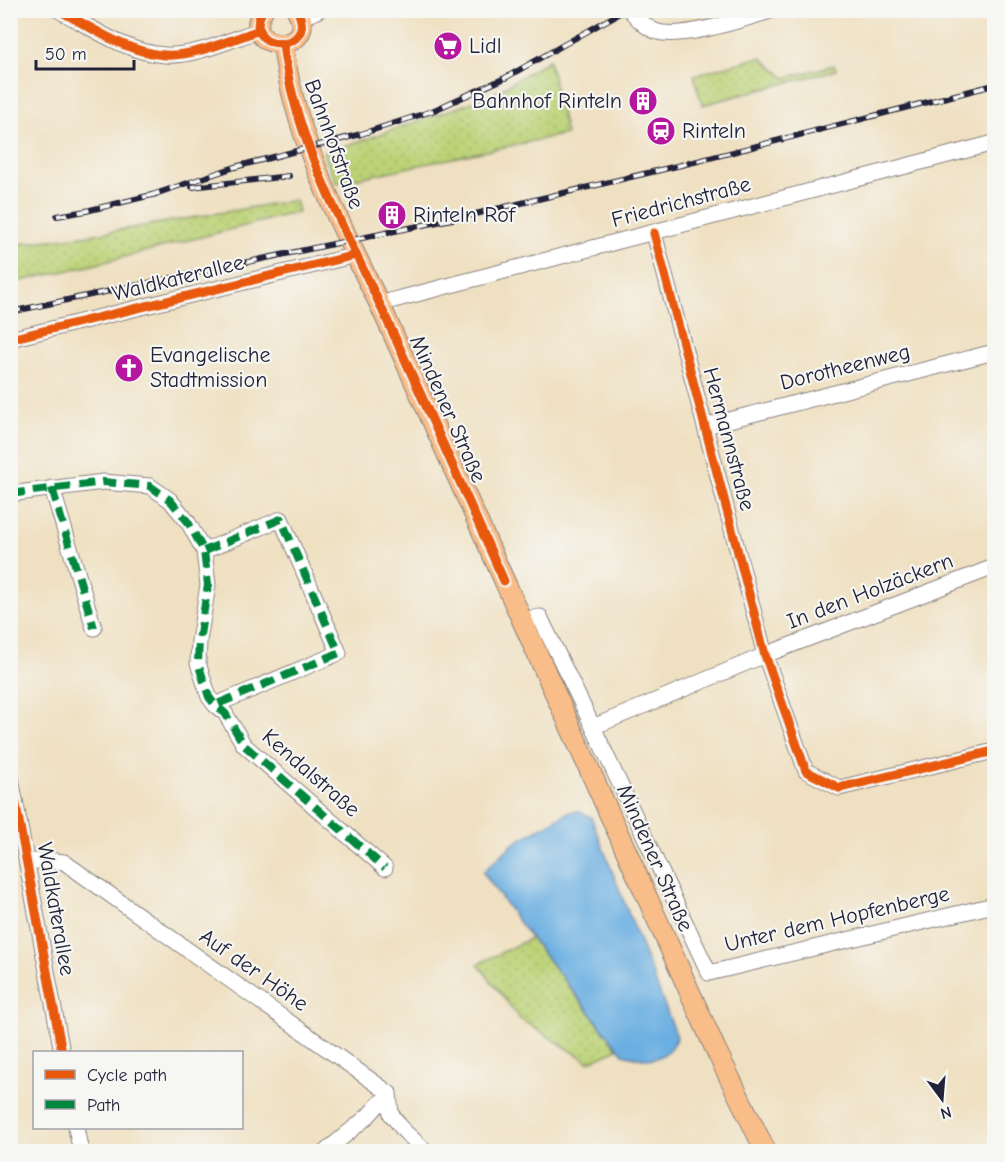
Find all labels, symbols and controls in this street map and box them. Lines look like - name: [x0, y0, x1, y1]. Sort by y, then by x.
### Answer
- supermarket icon: Lidl: [432, 30, 464, 62]
- scale bar: [36, 33, 134, 71]
- place label: Lidl: [469, 33, 501, 59]
- text: 50 m: [45, 44, 87, 65]
- street label: Bahnhofstraße: [299, 76, 369, 212]
- building icon: Bahnhof Rinteln: [627, 85, 659, 117]
- place label: Bahnhof Rinteln: [472, 88, 622, 114]
- station icon: Rinteln: [645, 115, 677, 147]
- place label: Rinteln: [682, 118, 746, 144]
- street label: Friedrichstraße: [609, 171, 753, 233]
- building icon: Rinteln Rof: [376, 199, 408, 231]
- place label: Rinteln Rof: [413, 202, 517, 228]
- street label: Waldkaterallee: [109, 249, 247, 307]
- street label: Mindener Straße: [404, 331, 492, 487]
- street label: Dorotheenweg: [777, 338, 913, 396]
- place label: Evangelische Stadtmission: [150, 342, 271, 393]
- church icon: Evangelische Stadtmission: [113, 352, 145, 384]
- street label: Hermannstraße: [697, 365, 761, 513]
- street label: In den Holzäckern: [783, 547, 957, 635]
- street label: Kendalstraße: [257, 723, 365, 823]
- street label: Mindener Straße: [611, 780, 699, 936]
- street label: Waldkaterallee: [31, 840, 81, 978]
- street label: Unter dem Hopfenberge: [722, 880, 952, 958]
- street label: Auf der Höhe: [195, 923, 313, 1017]
- legend: [33, 1051, 243, 1129]
- text: Cycle path: [87, 1065, 167, 1086]
- north arrow: [912, 1069, 972, 1129]
- text: Path: [87, 1095, 120, 1116]
- text: N: [938, 1102, 953, 1123]

